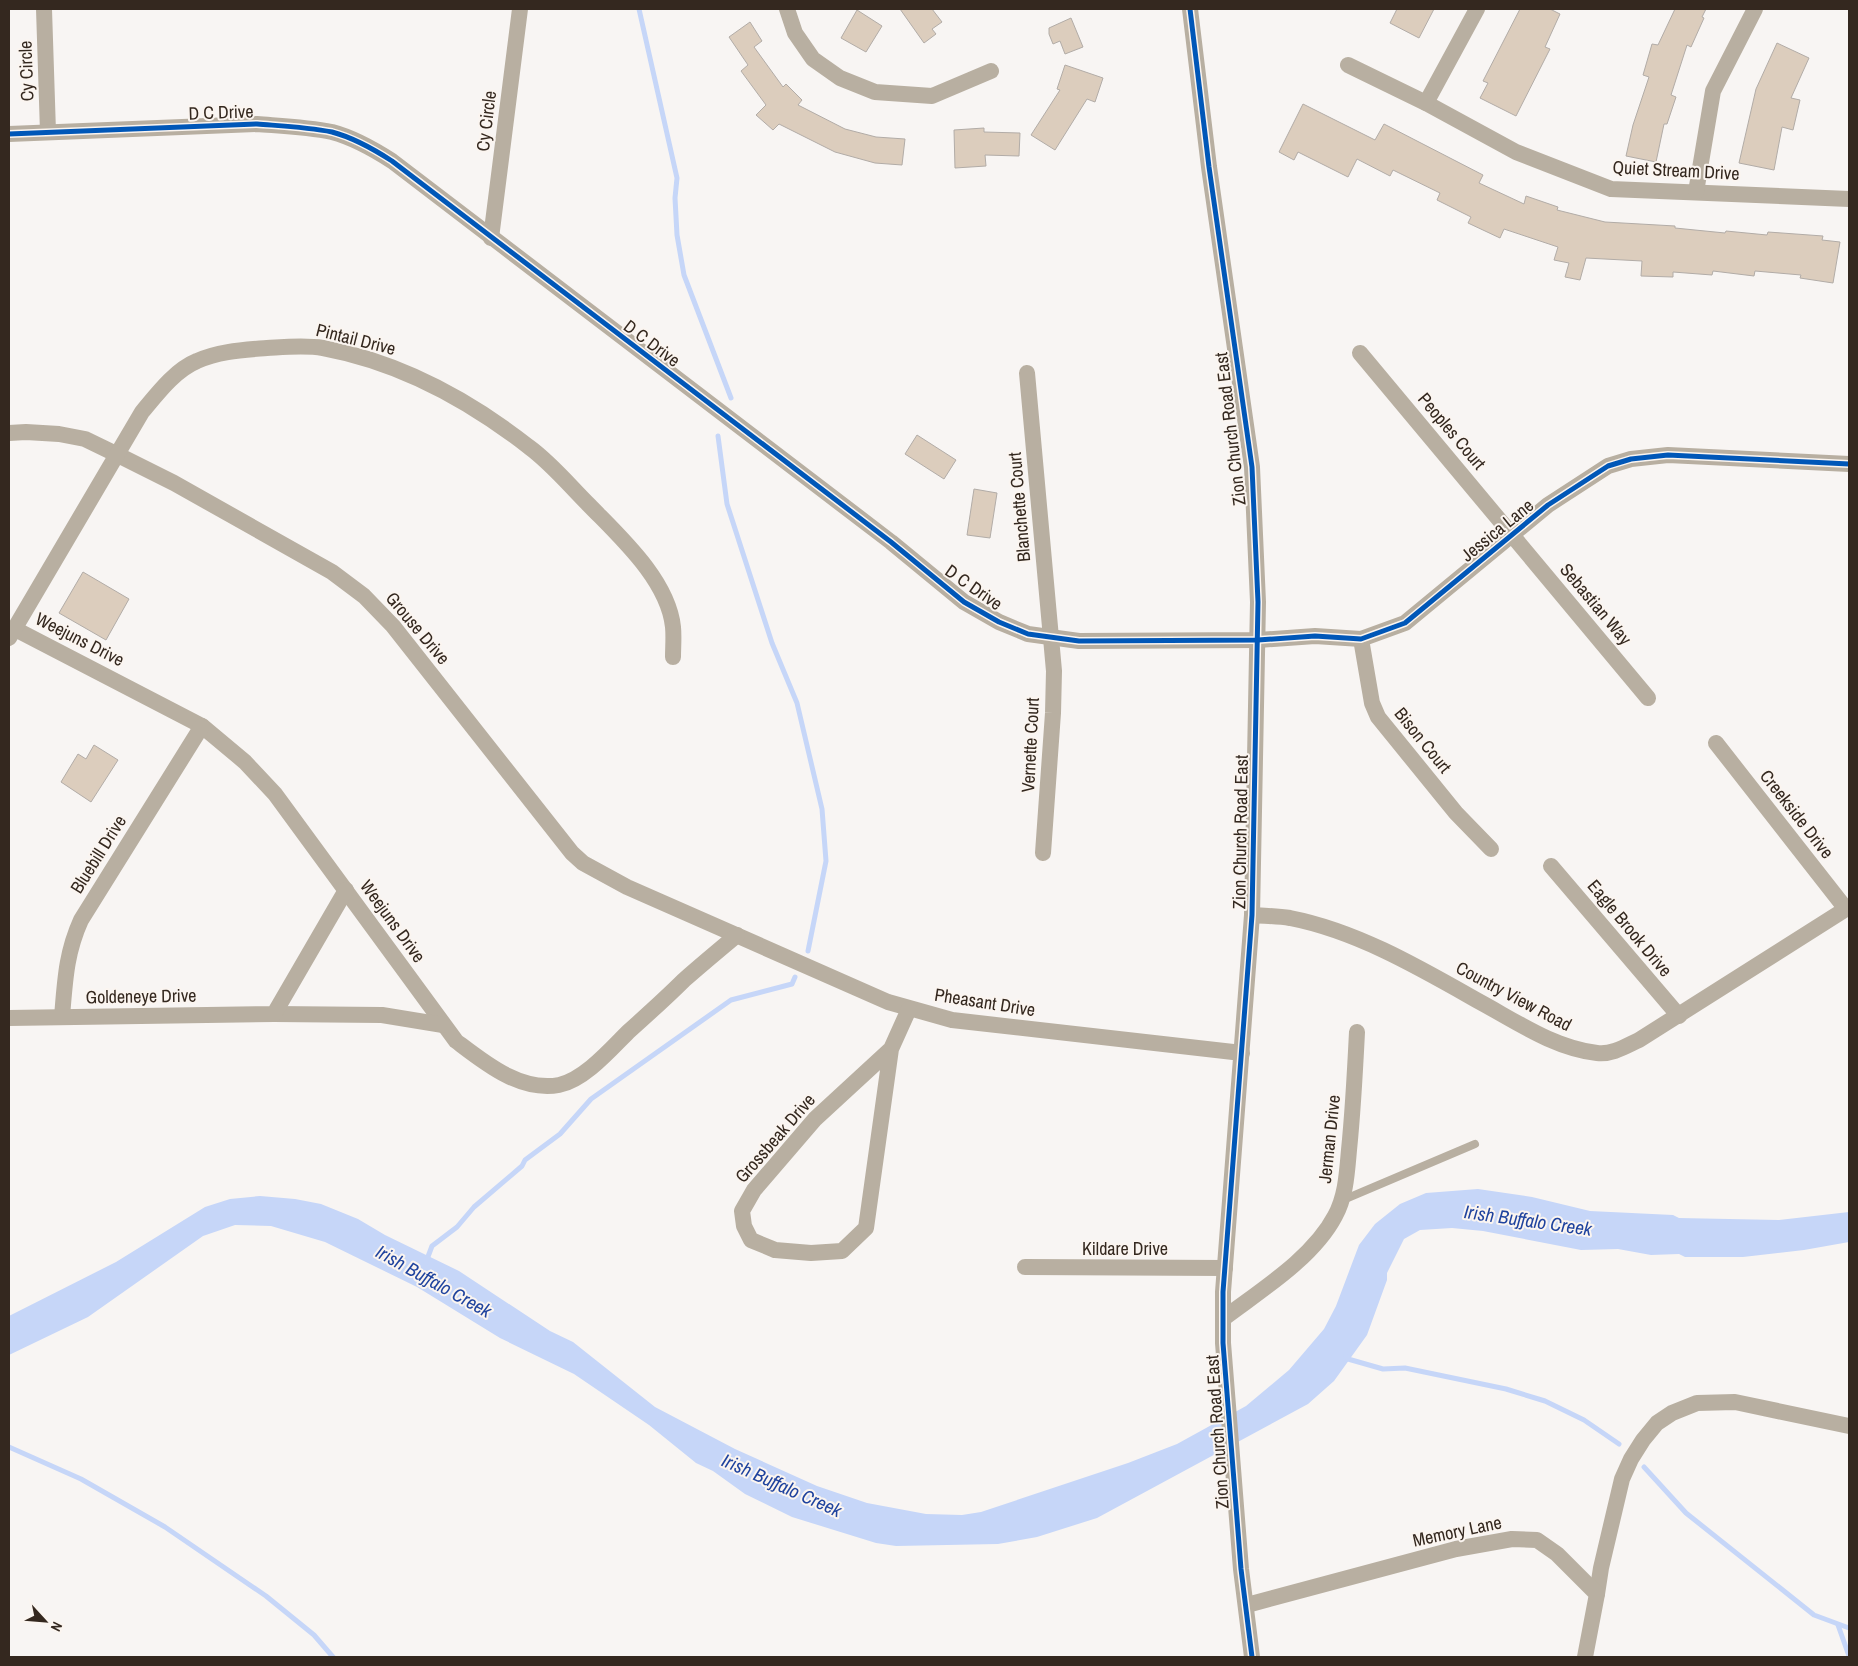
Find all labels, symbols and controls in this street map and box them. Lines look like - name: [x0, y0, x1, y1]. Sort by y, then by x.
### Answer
- street label: Cy Circle: [12, 40, 40, 102]
- street label: Cy Circle: [470, 89, 502, 153]
- street label: D C Drive: [188, 98, 254, 126]
- street label: Quiet Stream Drive: [1612, 154, 1740, 186]
- street label: D C Drive: [619, 314, 685, 372]
- street label: Pintail Drive: [314, 317, 398, 361]
- street label: Zion Church Road East: [1208, 351, 1252, 507]
- street label: Peoples Court: [1412, 387, 1492, 475]
- street label: Blanchette Court: [1002, 451, 1036, 563]
- street label: Jessica Lane: [1455, 493, 1539, 567]
- street label: D C Drive: [940, 558, 1008, 616]
- street label: Sebastian Way: [1554, 558, 1638, 651]
- street label: Grouse Drive: [380, 586, 456, 670]
- street label: Weejuns Drive: [31, 606, 129, 672]
- street label: Vernette Court: [1015, 697, 1045, 793]
- street label: Bison Court: [1389, 702, 1457, 778]
- street label: Zion Church Road East: [1226, 755, 1254, 909]
- street label: Creekside Drive: [1754, 764, 1840, 864]
- street label: Bluebill Drive: [64, 810, 132, 898]
- street label: Eagle Brook Drive: [1582, 874, 1678, 982]
- street label: Weejuns Drive: [355, 875, 431, 967]
- street label: Country View Road: [1452, 955, 1576, 1037]
- street label: Pheasant Drive: [933, 982, 1037, 1022]
- street label: Goldeneye Drive: [85, 983, 197, 1009]
- street label: Grossbeak Drive: [729, 1088, 821, 1188]
- street label: Jerman Drive: [1312, 1094, 1346, 1184]
- water label: Irish Buffalo Creek: [1462, 1198, 1595, 1242]
- street label: Kildare Drive: [1082, 1236, 1168, 1261]
- water label: Irish Buffalo Creek: [371, 1238, 498, 1324]
- street label: Zion Church Road East: [1199, 1354, 1235, 1510]
- water label: Irish Buffalo Creek: [718, 1447, 847, 1524]
- street label: Memory Lane: [1410, 1509, 1504, 1553]
- north arrow: [20, 1596, 70, 1646]
- text: N: [47, 1619, 67, 1634]

